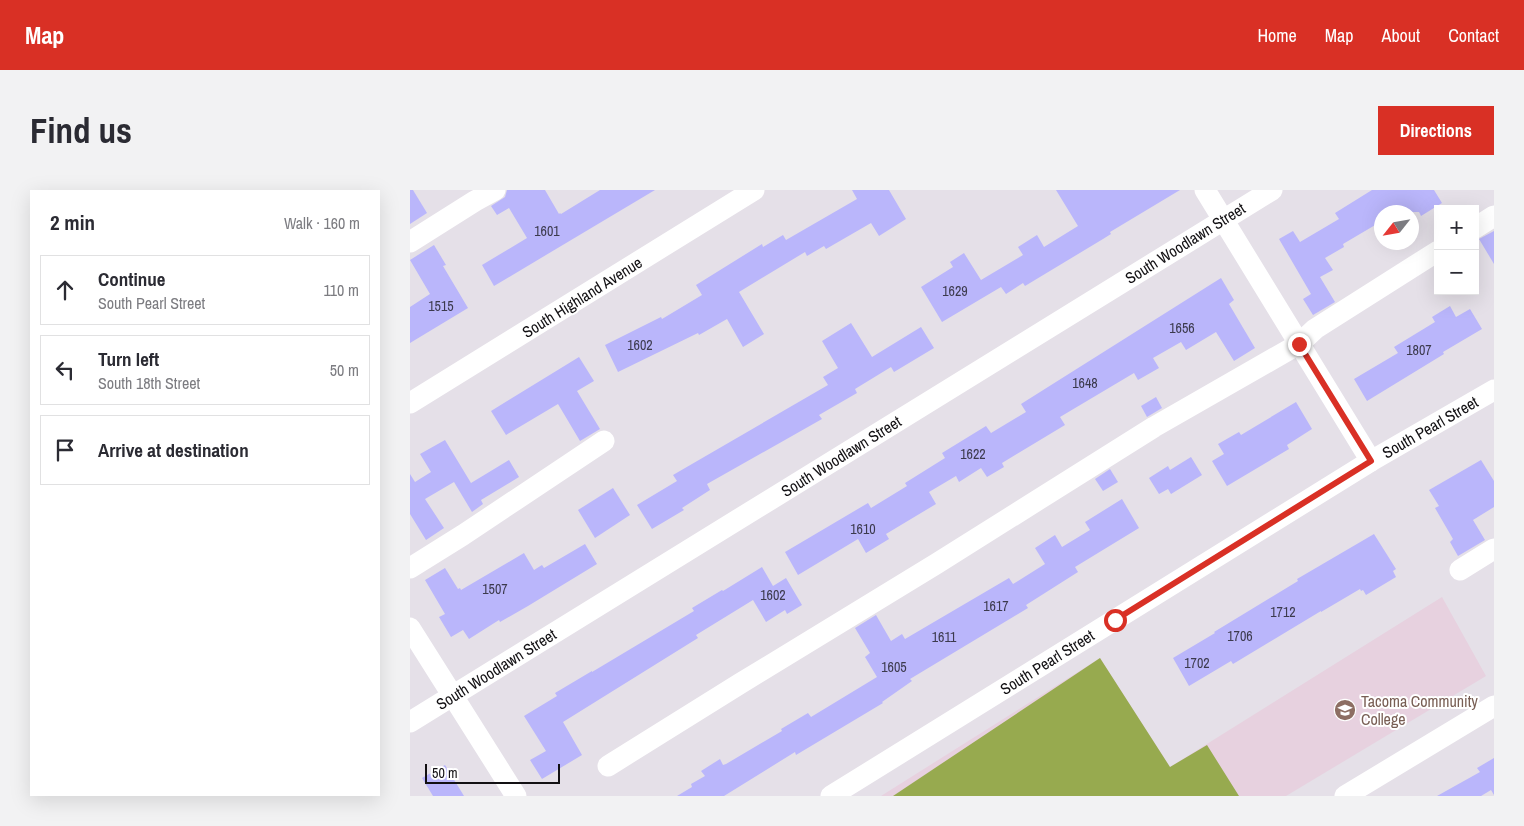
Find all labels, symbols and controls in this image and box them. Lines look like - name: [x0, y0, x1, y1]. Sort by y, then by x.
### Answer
- text: Map: [25, 19, 64, 51]
- text: Home: [1257, 23, 1297, 48]
- text: Map: [1325, 23, 1354, 48]
- text: About: [1382, 23, 1420, 48]
- text: Contact: [1448, 23, 1499, 48]
- button: Directions: [1378, 106, 1494, 155]
- text: Find us: [30, 107, 132, 154]
- street label: South Woodlawn Street: [1121, 197, 1249, 289]
- north arrow: [1374, 205, 1419, 250]
- map controls: [1434, 205, 1479, 295]
- button: +: [1434, 205, 1479, 250]
- text: 2 min: [50, 208, 95, 237]
- text: Walk · 160 m: [284, 212, 360, 234]
- house number: 1601: [534, 222, 560, 240]
- button: −: [1434, 250, 1479, 295]
- street label: South Highland Avenue: [518, 251, 646, 343]
- text: Continue: [98, 266, 166, 292]
- icon: ahead: [51, 276, 79, 304]
- text: 110 m: [323, 279, 359, 301]
- house number: 1629: [942, 282, 968, 300]
- text: South Pearl Street: [98, 292, 205, 314]
- house number: 1515: [428, 297, 454, 315]
- house number: 1656: [1169, 319, 1195, 337]
- route end: [1288, 333, 1311, 356]
- house number: 1602: [627, 336, 653, 354]
- house number: 1807: [1406, 341, 1432, 359]
- text: Turn left: [98, 346, 159, 372]
- icon: left: [51, 356, 79, 384]
- text: 50 m: [330, 359, 359, 381]
- text: South 18th Street: [98, 372, 200, 394]
- house number: 1648: [1072, 374, 1098, 392]
- street label: South Pearl Street: [1378, 390, 1482, 463]
- street label: South Woodlawn Street: [777, 410, 905, 502]
- icon: arrive: [51, 436, 79, 464]
- text: Arrive at destination: [98, 437, 249, 463]
- house number: 1622: [960, 445, 986, 463]
- house number: 1610: [850, 520, 876, 538]
- house number: 1507: [482, 580, 508, 598]
- house number: 1602: [760, 586, 786, 604]
- house number: 1617: [983, 597, 1009, 615]
- house number: 1712: [1270, 603, 1296, 621]
- route start: [1104, 609, 1127, 632]
- street label: South Woodlawn Street: [432, 623, 560, 715]
- street label: South Pearl Street: [996, 624, 1099, 700]
- house number: 1706: [1227, 627, 1253, 645]
- house number: 1611: [932, 628, 957, 646]
- house number: 1702: [1184, 654, 1210, 672]
- house number: 1605: [881, 658, 907, 676]
- place label: Tacoma Community College: [1361, 690, 1478, 730]
- school or university icon: Tacoma Community College: [1333, 698, 1357, 722]
- scale bar: [425, 761, 560, 784]
- text: 50 m: [432, 764, 458, 782]

